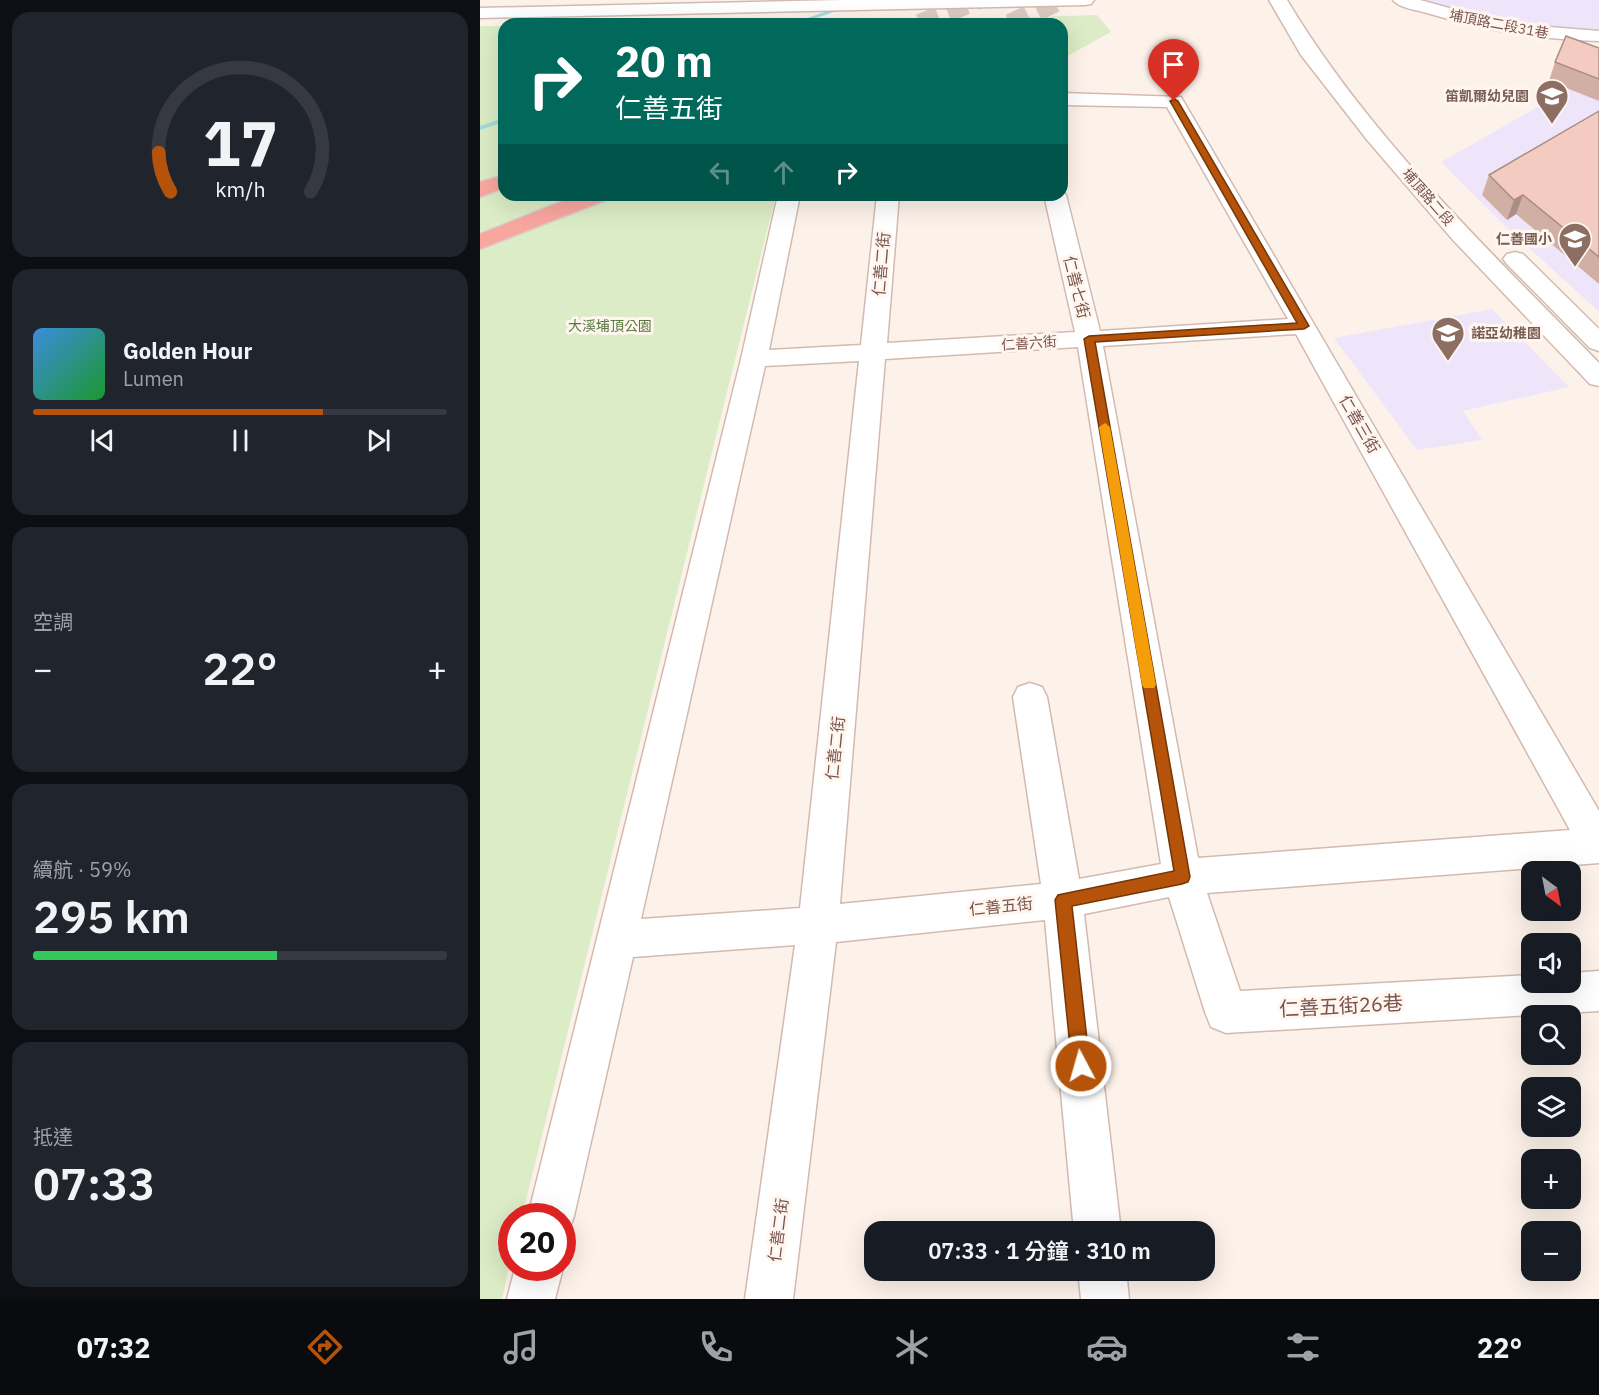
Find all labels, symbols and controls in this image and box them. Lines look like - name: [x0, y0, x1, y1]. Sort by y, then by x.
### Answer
- street label: 埔頂路二段31巷: [1448, 6, 1550, 42]
- text: 20 m: [615, 34, 713, 89]
- pin: [1148, 39, 1199, 101]
- icon: right: [516, 42, 594, 120]
- icon: arrive: [1157, 48, 1190, 81]
- school or university icon: 笛凱爾幼兒園: [1534, 78, 1570, 125]
- place label: 笛凱爾幼兒園: [1445, 87, 1529, 105]
- text: 仁善五街: [615, 90, 723, 125]
- text: 17: [203, 102, 277, 183]
- icon: left: [704, 156, 737, 189]
- icon: ahead: [767, 156, 800, 189]
- icon: right: [830, 156, 863, 189]
- street label: 埔頂路二段: [1398, 165, 1458, 229]
- text: km/h: [215, 175, 265, 203]
- school or university icon: 仁善國小: [1557, 221, 1593, 268]
- place label: 仁善國小: [1496, 230, 1552, 248]
- street label: 仁善二街: [868, 231, 894, 297]
- street label: 仁善七街: [1060, 254, 1094, 320]
- school or university icon: 諾亞幼稚園: [1430, 315, 1466, 362]
- park label: 大溪埔頂公園: [568, 317, 652, 335]
- place label: 諾亞幼稚園: [1471, 324, 1541, 342]
- street label: 仁善六街: [1000, 332, 1058, 354]
- text: Golden Hour: [123, 336, 252, 365]
- text: Lumen: [123, 365, 184, 392]
- street label: 仁善三街: [1335, 391, 1385, 457]
- icon: previous: [86, 424, 119, 457]
- icon: pause: [224, 424, 257, 457]
- icon: next: [362, 424, 395, 457]
- text: 空調: [33, 608, 73, 635]
- text: 22°: [202, 639, 278, 697]
- text: −: [33, 647, 53, 690]
- text: +: [427, 647, 447, 690]
- street label: 仁善二街: [822, 715, 848, 781]
- text: 續航 · 59%: [33, 856, 132, 883]
- north arrow: [1521, 861, 1581, 921]
- map controls: [1521, 861, 1581, 1281]
- text: 295 km: [33, 887, 190, 945]
- street label: 仁善五街: [968, 893, 1034, 919]
- button: sound: [1521, 933, 1581, 993]
- street label: 仁善五街26巷: [1278, 989, 1404, 1022]
- button: search: [1521, 1005, 1581, 1065]
- position arrow: [1049, 1034, 1113, 1098]
- button: layers: [1521, 1077, 1581, 1137]
- text: 抵達: [33, 1123, 73, 1150]
- button: +: [1521, 1149, 1581, 1209]
- text: 07:33: [33, 1154, 155, 1212]
- street label: 仁善二街: [764, 1197, 792, 1263]
- speed limit sign: 20: [498, 1203, 576, 1281]
- button: −: [1521, 1221, 1581, 1281]
- text: 07:33 · 1 分鐘 · 310 m: [928, 1236, 1151, 1265]
- icon: directions: [304, 1326, 346, 1368]
- icon: music: [500, 1326, 542, 1368]
- icon: phone: [695, 1326, 737, 1368]
- icon: climate: [891, 1326, 933, 1368]
- icon: car: [1086, 1326, 1128, 1368]
- icon: filters: [1282, 1326, 1324, 1368]
- text: 07:32: [77, 1330, 150, 1365]
- text: 22°: [1477, 1330, 1522, 1365]

